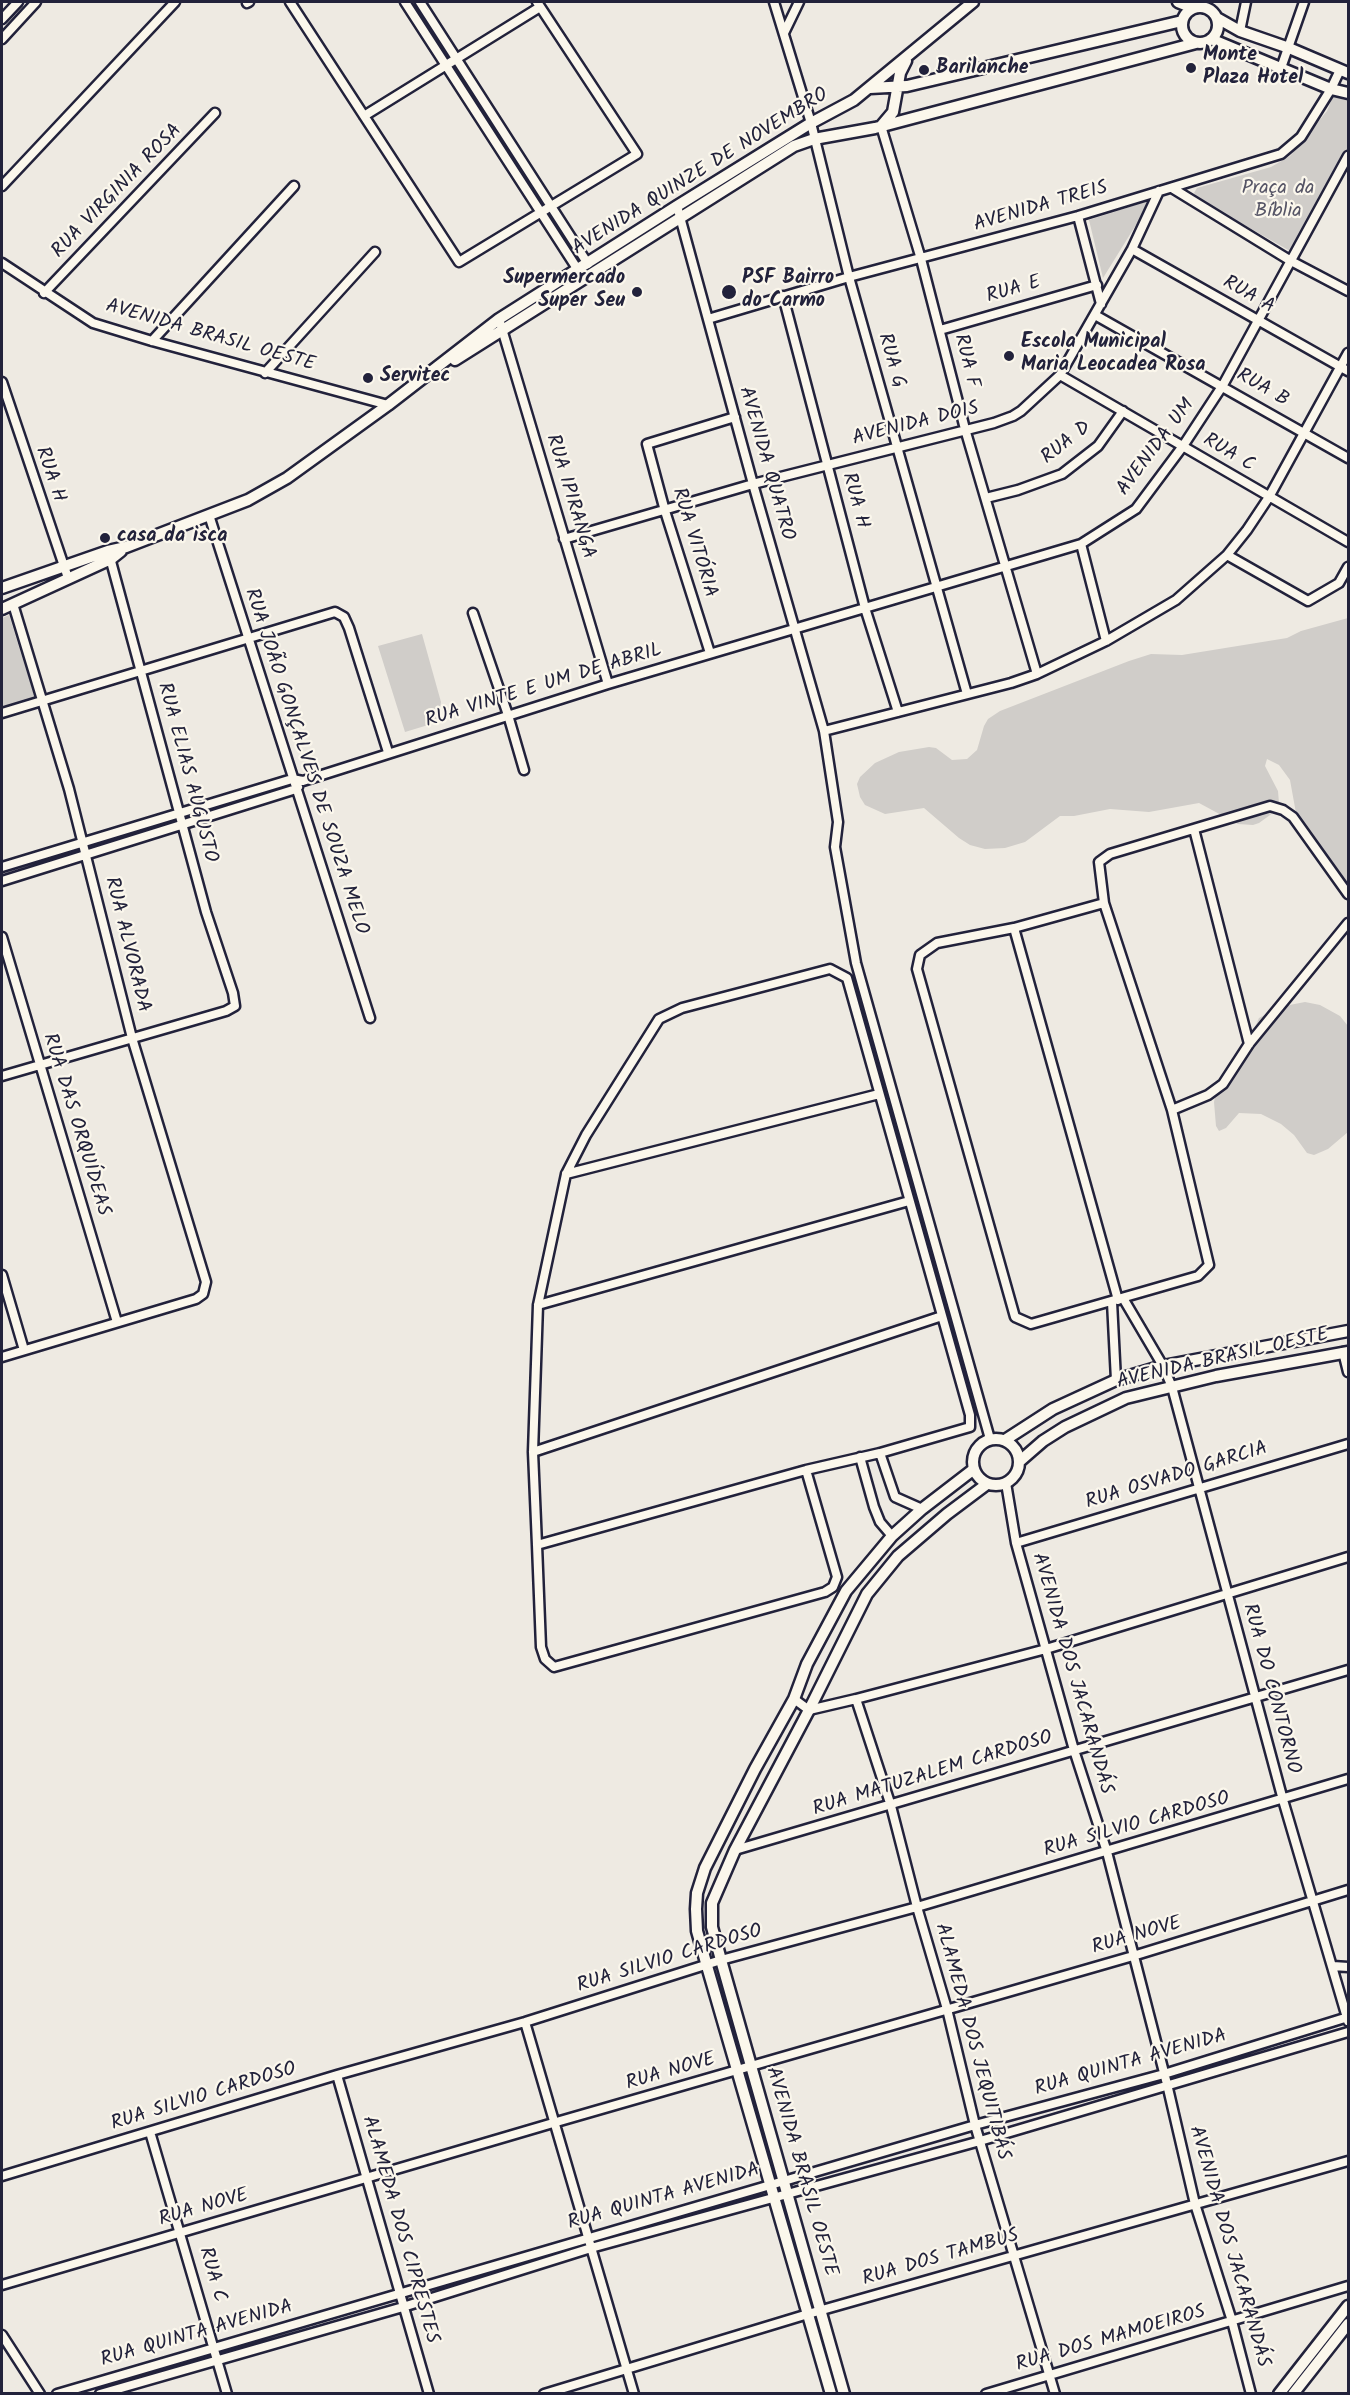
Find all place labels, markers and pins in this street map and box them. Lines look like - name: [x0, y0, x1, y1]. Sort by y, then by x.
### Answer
- place label: Monte Plaza Hotel: [1203, 45, 1303, 92]
- place label: Barilanche: [936, 58, 1029, 82]
- marker: Monte Plaza Hotel: [1184, 61, 1198, 75]
- marker: Barilanche: [917, 63, 931, 77]
- place label: Supermercado Super Seu: [503, 268, 625, 315]
- place label: PSF Bairro do Carmo: [742, 268, 834, 315]
- marker: PSF Bairro do Carmo: [720, 283, 738, 301]
- marker: Supermercado Super Seu: [630, 285, 644, 299]
- place label: Escola Municipal Maria Leocadea Rosa: [1021, 332, 1206, 379]
- marker: Escola Municipal Maria Leocadea Rosa: [1002, 349, 1016, 363]
- place label: Servitec: [380, 366, 450, 390]
- marker: Servitec: [361, 371, 375, 385]
- place label: casa da isca: [117, 526, 227, 550]
- marker: casa da isca: [98, 531, 112, 545]

